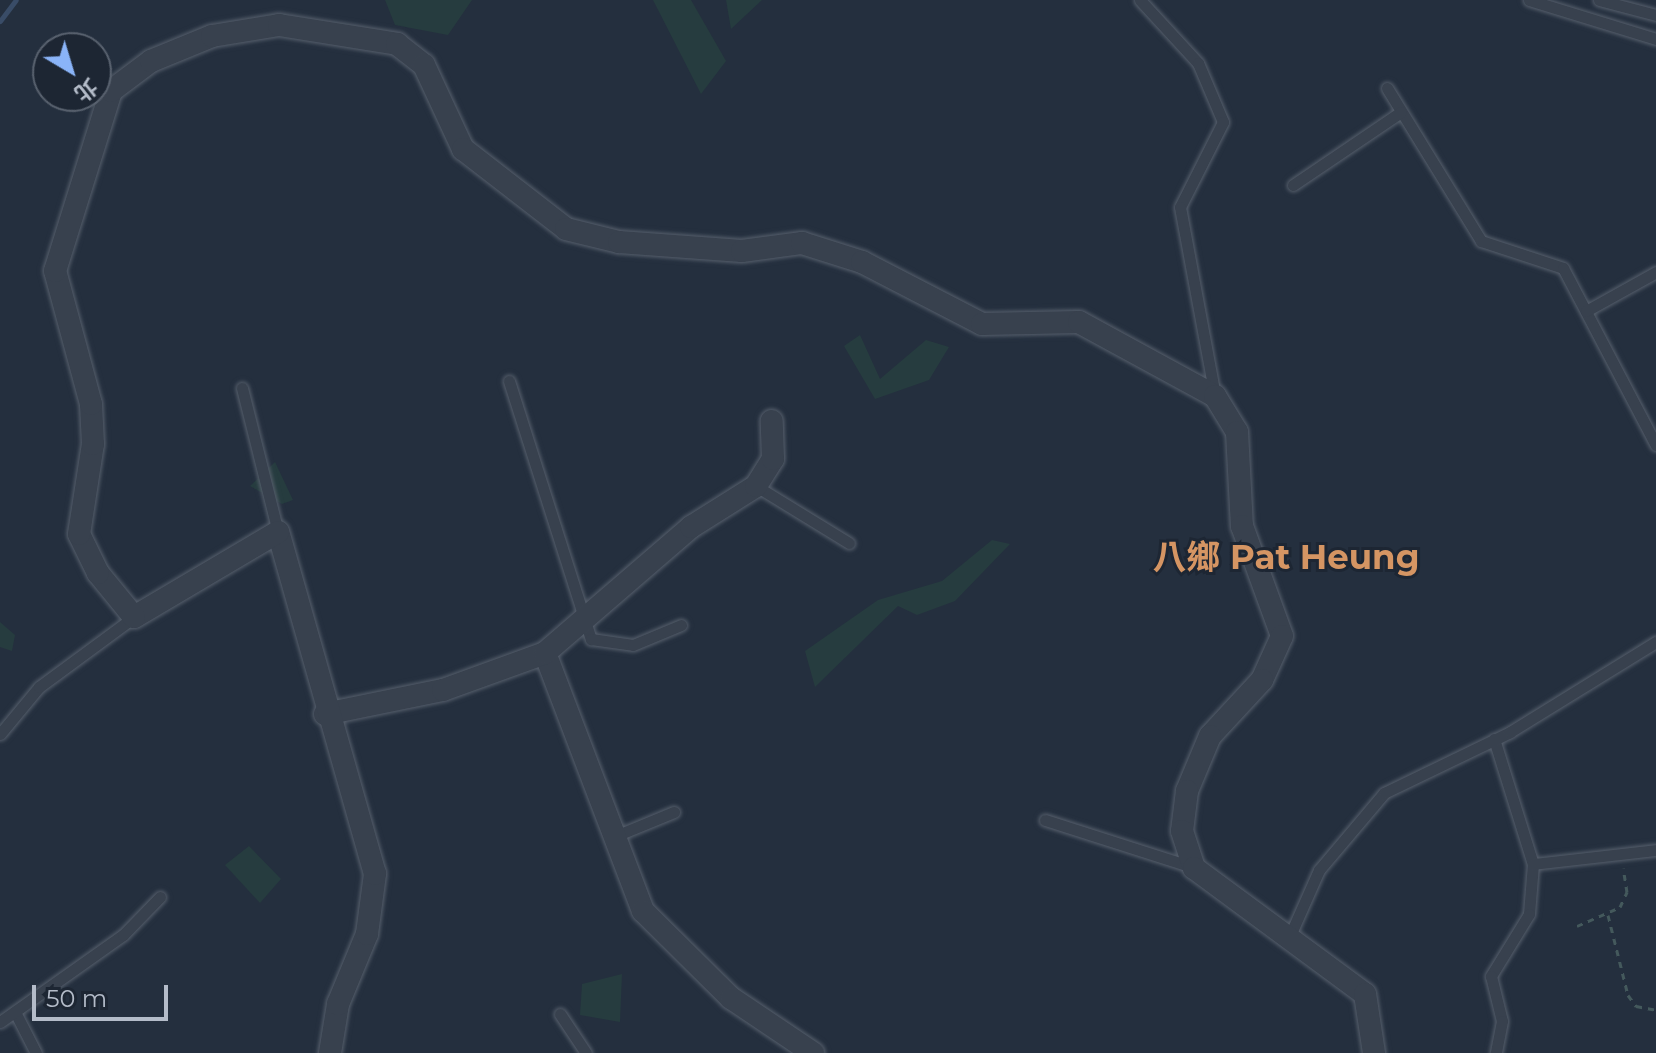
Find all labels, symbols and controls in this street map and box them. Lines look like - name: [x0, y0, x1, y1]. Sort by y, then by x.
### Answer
- north arrow: [32, 32, 112, 112]
- text: 北: [69, 72, 103, 107]
- district label: 八鄉 Pat Heung: [1152, 538, 1420, 578]
- scale bar: [36, 969, 172, 1019]
- text: 50 m: [46, 984, 107, 1013]

